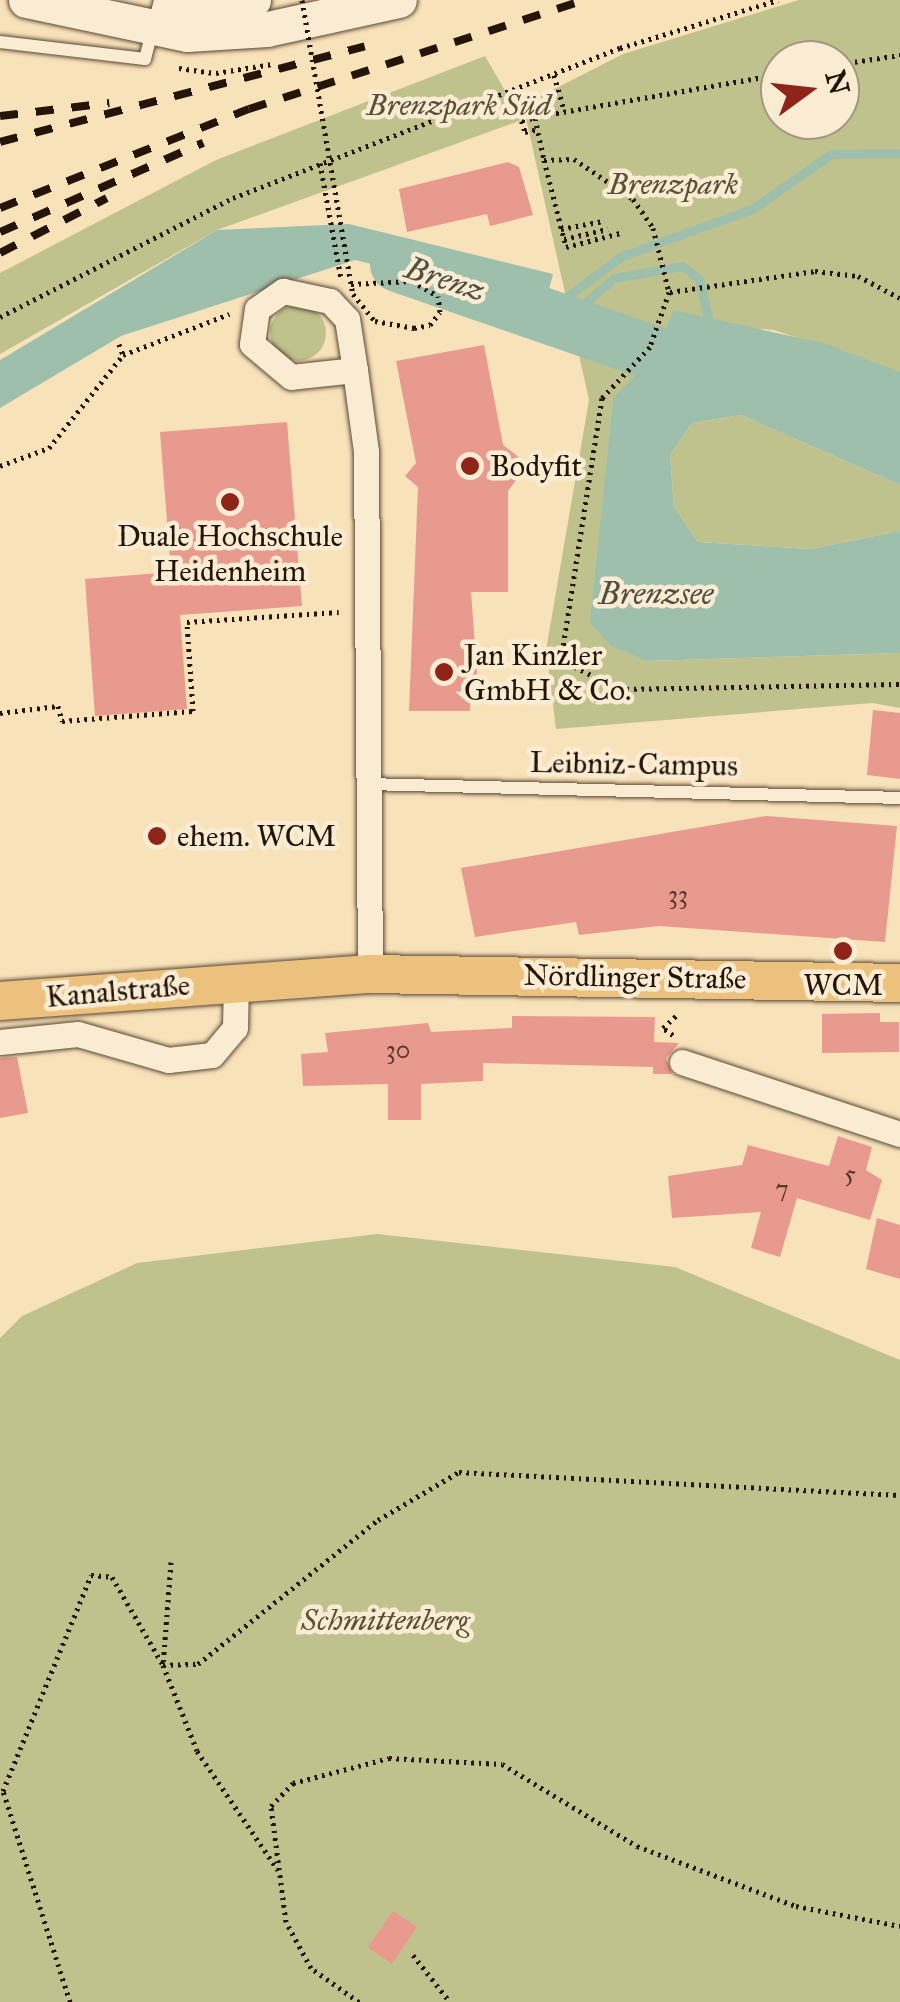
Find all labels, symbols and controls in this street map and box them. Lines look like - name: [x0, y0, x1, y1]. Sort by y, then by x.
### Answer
- north arrow: [760, 40, 860, 140]
- text: N: [818, 67, 858, 99]
- park label: Brenzpark Süd: [367, 87, 551, 123]
- park label: Brenzpark: [608, 166, 738, 202]
- water label: Brenz: [400, 249, 490, 311]
- place label: Bodyfit: [490, 448, 582, 484]
- marker: Bodyfit: [459, 455, 481, 477]
- marker: Duale Hochschule Heidenheim: [219, 491, 241, 513]
- place label: Duale Hochschule Heidenheim: [117, 518, 343, 588]
- water label: Brenzsee: [599, 575, 713, 613]
- place label: Jan Kinzler GmbH & Co.: [464, 637, 631, 708]
- marker: Jan Kinzler GmbH & Co.: [433, 661, 455, 683]
- street label: Leibniz-Campus: [530, 744, 738, 784]
- place label: ehem. WCM: [177, 818, 336, 854]
- marker: ehem. WCM: [146, 825, 168, 847]
- house number: 33: [668, 880, 688, 910]
- marker: WCM: [832, 940, 854, 962]
- street label: Nördlinger Straße: [523, 957, 747, 997]
- street label: Kanalstraße: [44, 967, 192, 1015]
- place label: WCM: [803, 967, 883, 1003]
- house number: 30: [386, 1035, 410, 1065]
- house number: 5: [844, 1159, 856, 1189]
- house number: 7: [775, 1174, 789, 1204]
- park label: Schmittenberg: [301, 1602, 469, 1638]

